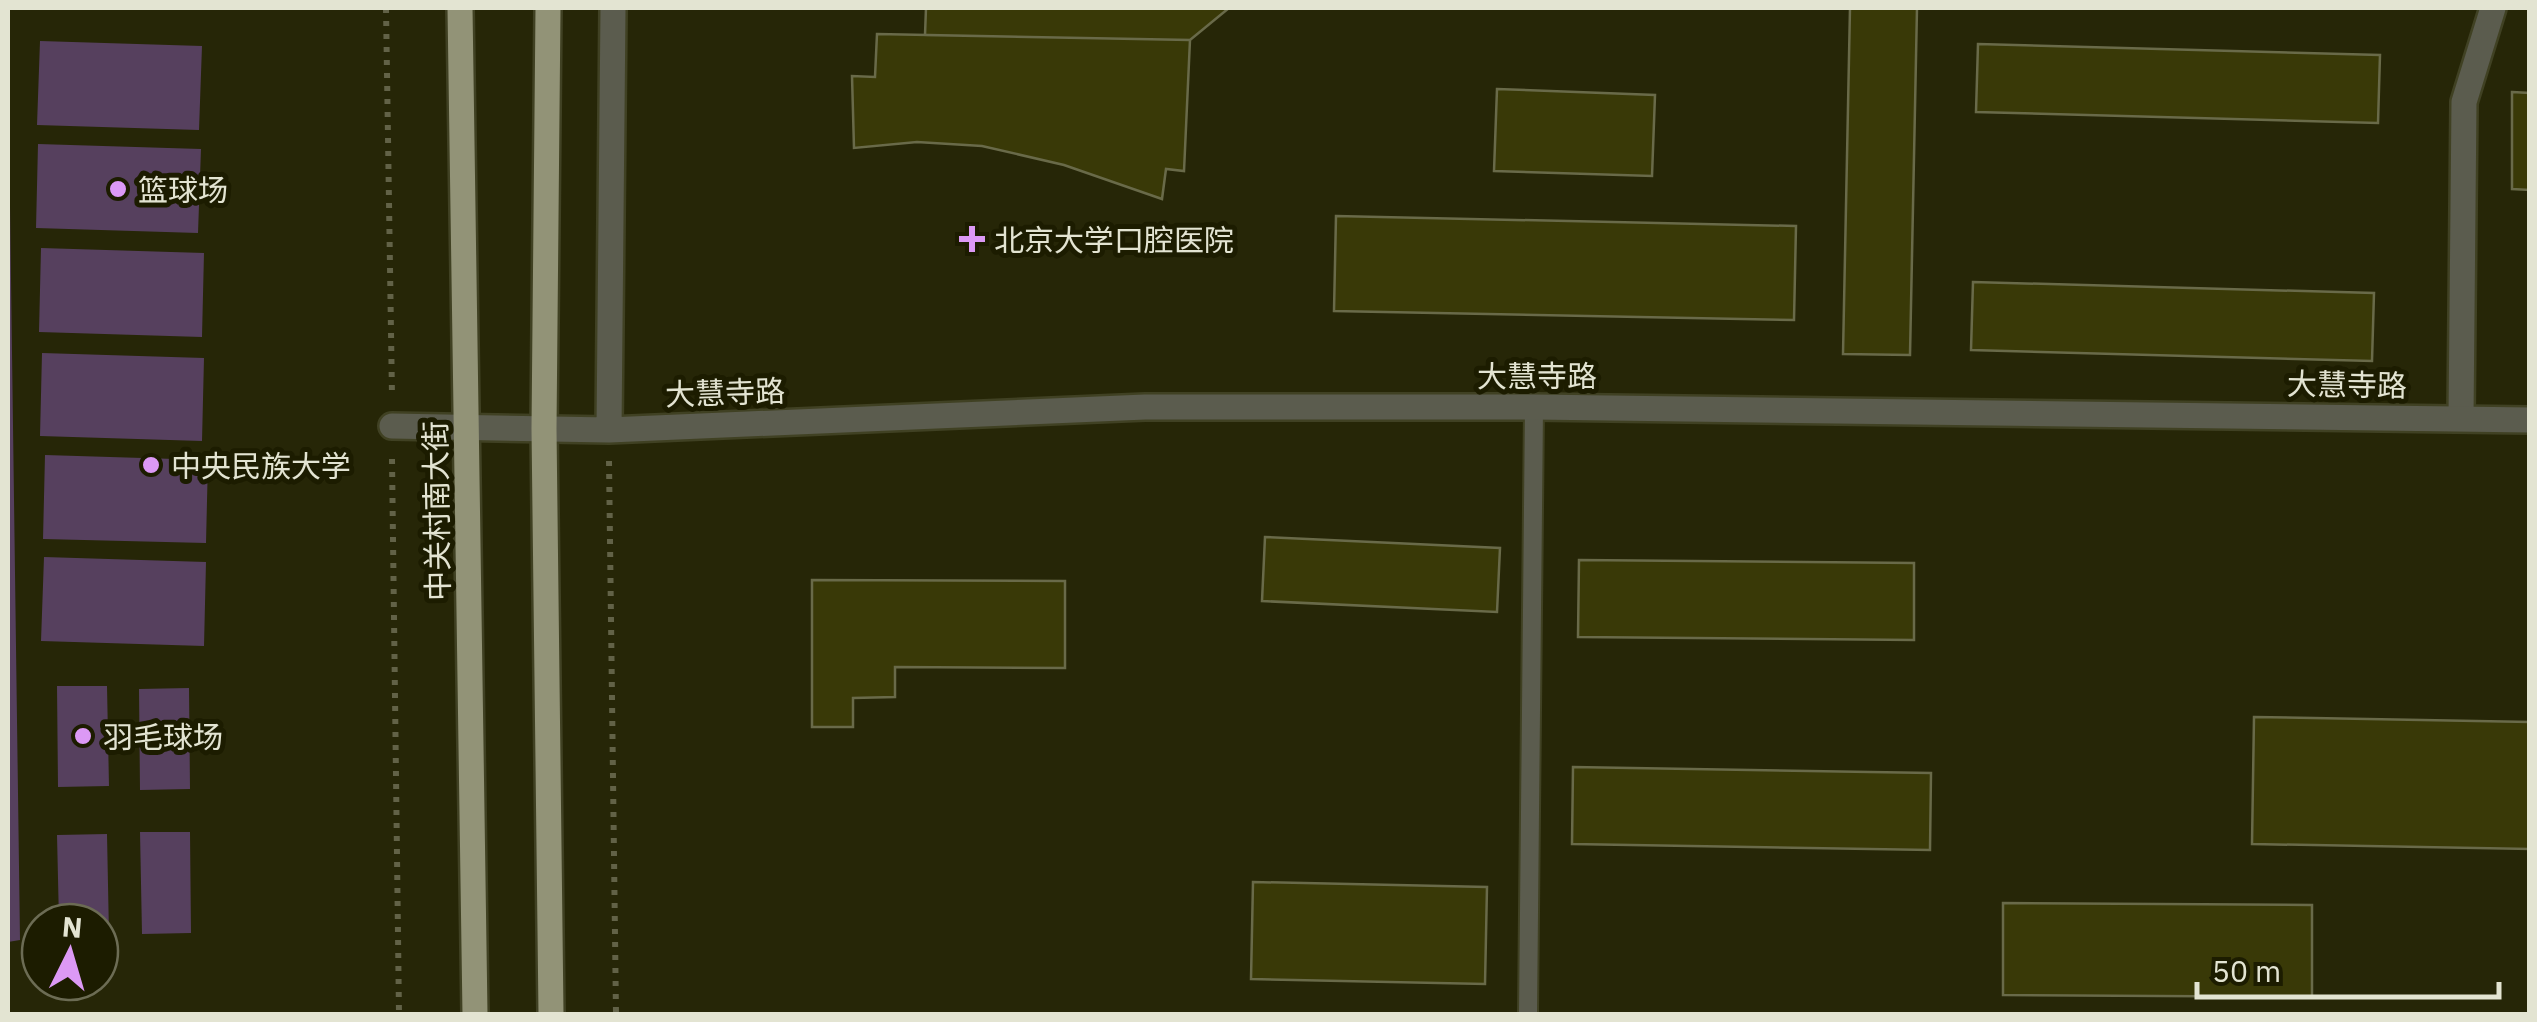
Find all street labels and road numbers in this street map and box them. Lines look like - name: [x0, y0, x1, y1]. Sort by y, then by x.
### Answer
- street label: 大慧寺路: [1477, 356, 1597, 395]
- street label: 大慧寺路: [2287, 363, 2407, 405]
- street label: 大慧寺路: [664, 370, 786, 414]
- street label: 中关村南大街: [415, 421, 457, 601]

